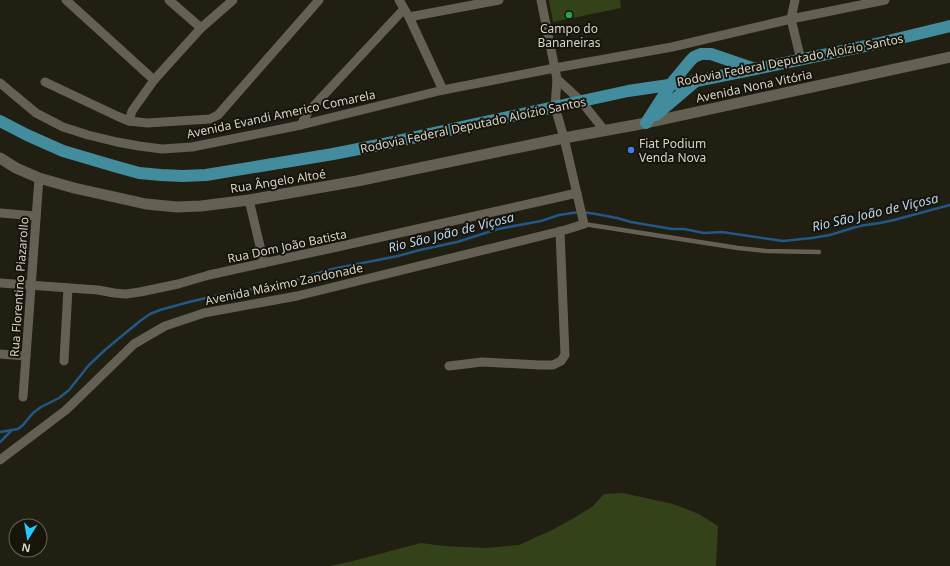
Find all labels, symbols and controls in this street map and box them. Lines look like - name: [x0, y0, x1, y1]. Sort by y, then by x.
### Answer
- marker: Campo do Bananeiras: [564, 10, 574, 20]
- place label: Campo do Bananeiras: [537, 20, 601, 51]
- street label: Rodovia Federal Deputado Aloízio Santos: [675, 30, 905, 90]
- street label: Avenida Nona Vitória: [694, 65, 814, 107]
- street label: Avenida Evandi Americo Comarela: [185, 86, 377, 142]
- street label: Rodovia Federal Deputado Aloízio Santos: [359, 93, 588, 157]
- place label: Fiat Podium Venda Nova: [639, 135, 706, 166]
- marker: Fiat Podium Venda Nova: [626, 145, 636, 155]
- street label: Rua Ângelo Altoé: [229, 165, 327, 197]
- water label: Rio São João de Viçosa: [810, 189, 941, 235]
- water label: Rio São João de Viçosa: [386, 207, 516, 256]
- street label: Rua Florentino Piazarollo: [6, 216, 32, 358]
- street label: Rua Dom João Batista: [226, 225, 348, 267]
- street label: Avenida Máximo Zandonade: [204, 259, 365, 309]
- north arrow: [8, 518, 48, 558]
- text: N: [20, 540, 32, 557]

